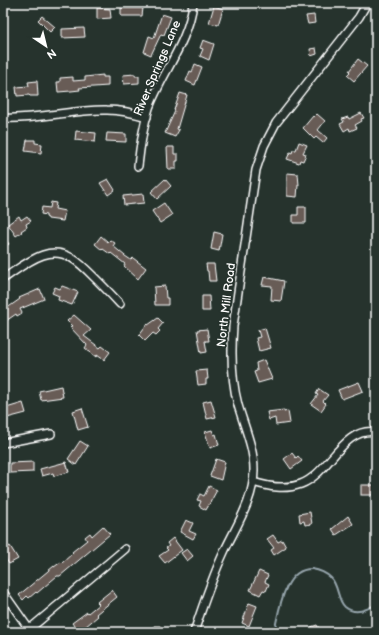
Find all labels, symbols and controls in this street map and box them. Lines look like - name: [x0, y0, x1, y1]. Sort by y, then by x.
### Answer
- street label: River Springs Lane: [131, 18, 184, 118]
- north arrow: [26, 26, 66, 66]
- text: N: [44, 46, 59, 61]
- street label: North Mill Road: [214, 262, 239, 348]

